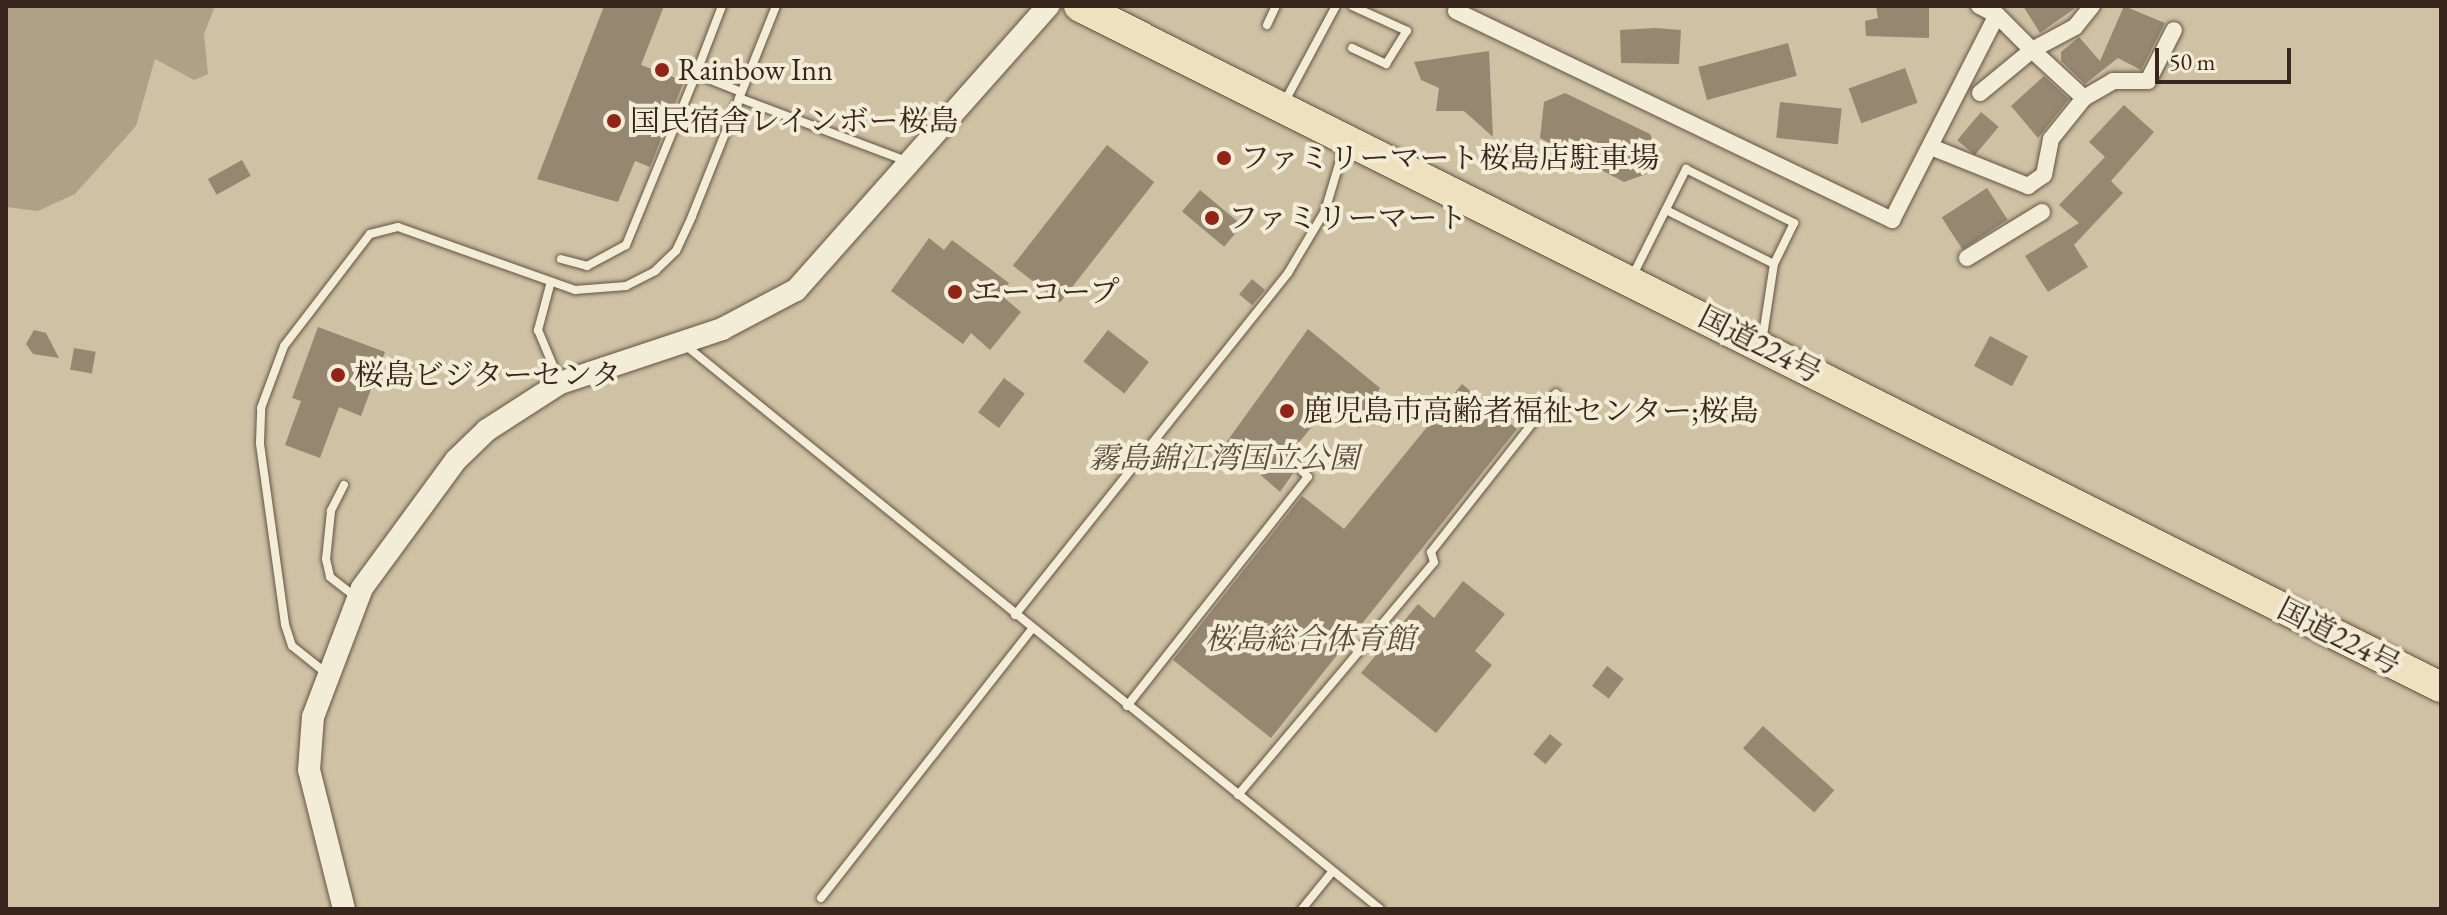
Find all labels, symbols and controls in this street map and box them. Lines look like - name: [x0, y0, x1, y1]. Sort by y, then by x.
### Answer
- scale bar: [2159, 32, 2295, 82]
- text: 50 m: [2169, 46, 2216, 77]
- place label: Rainbow Inn: [678, 52, 833, 88]
- marker: Rainbow Inn: [653, 61, 671, 79]
- place label: 国民宿舎レインボー桜島: [630, 103, 960, 139]
- marker: 国民宿舎レインボー桜島: [605, 112, 623, 130]
- place label: ファミリーマート桜島店駐車場: [1240, 140, 1660, 176]
- marker: ファミリーマート桜島店駐車場: [1215, 149, 1233, 167]
- place label: ファミリーマート: [1228, 200, 1468, 236]
- marker: ファミリーマート: [1203, 209, 1221, 227]
- place label: エーコープ: [971, 274, 1121, 310]
- marker: エーコープ: [946, 283, 964, 301]
- street label: 国道224号: [1692, 299, 1828, 391]
- place label: 桜島ビジターセンタ: [354, 357, 624, 393]
- marker: 桜島ビジターセンタ: [329, 366, 347, 384]
- place label: 鹿児島市高齢者福祉センター;桜島: [1303, 393, 1760, 429]
- marker: 鹿児島市高齢者福祉センター;桜島: [1278, 402, 1296, 420]
- park label: 霧島錦江湾国立公園: [1089, 440, 1359, 476]
- street label: 国道224号: [2271, 591, 2407, 683]
- park label: 桜島総合体育館: [1205, 621, 1415, 657]

